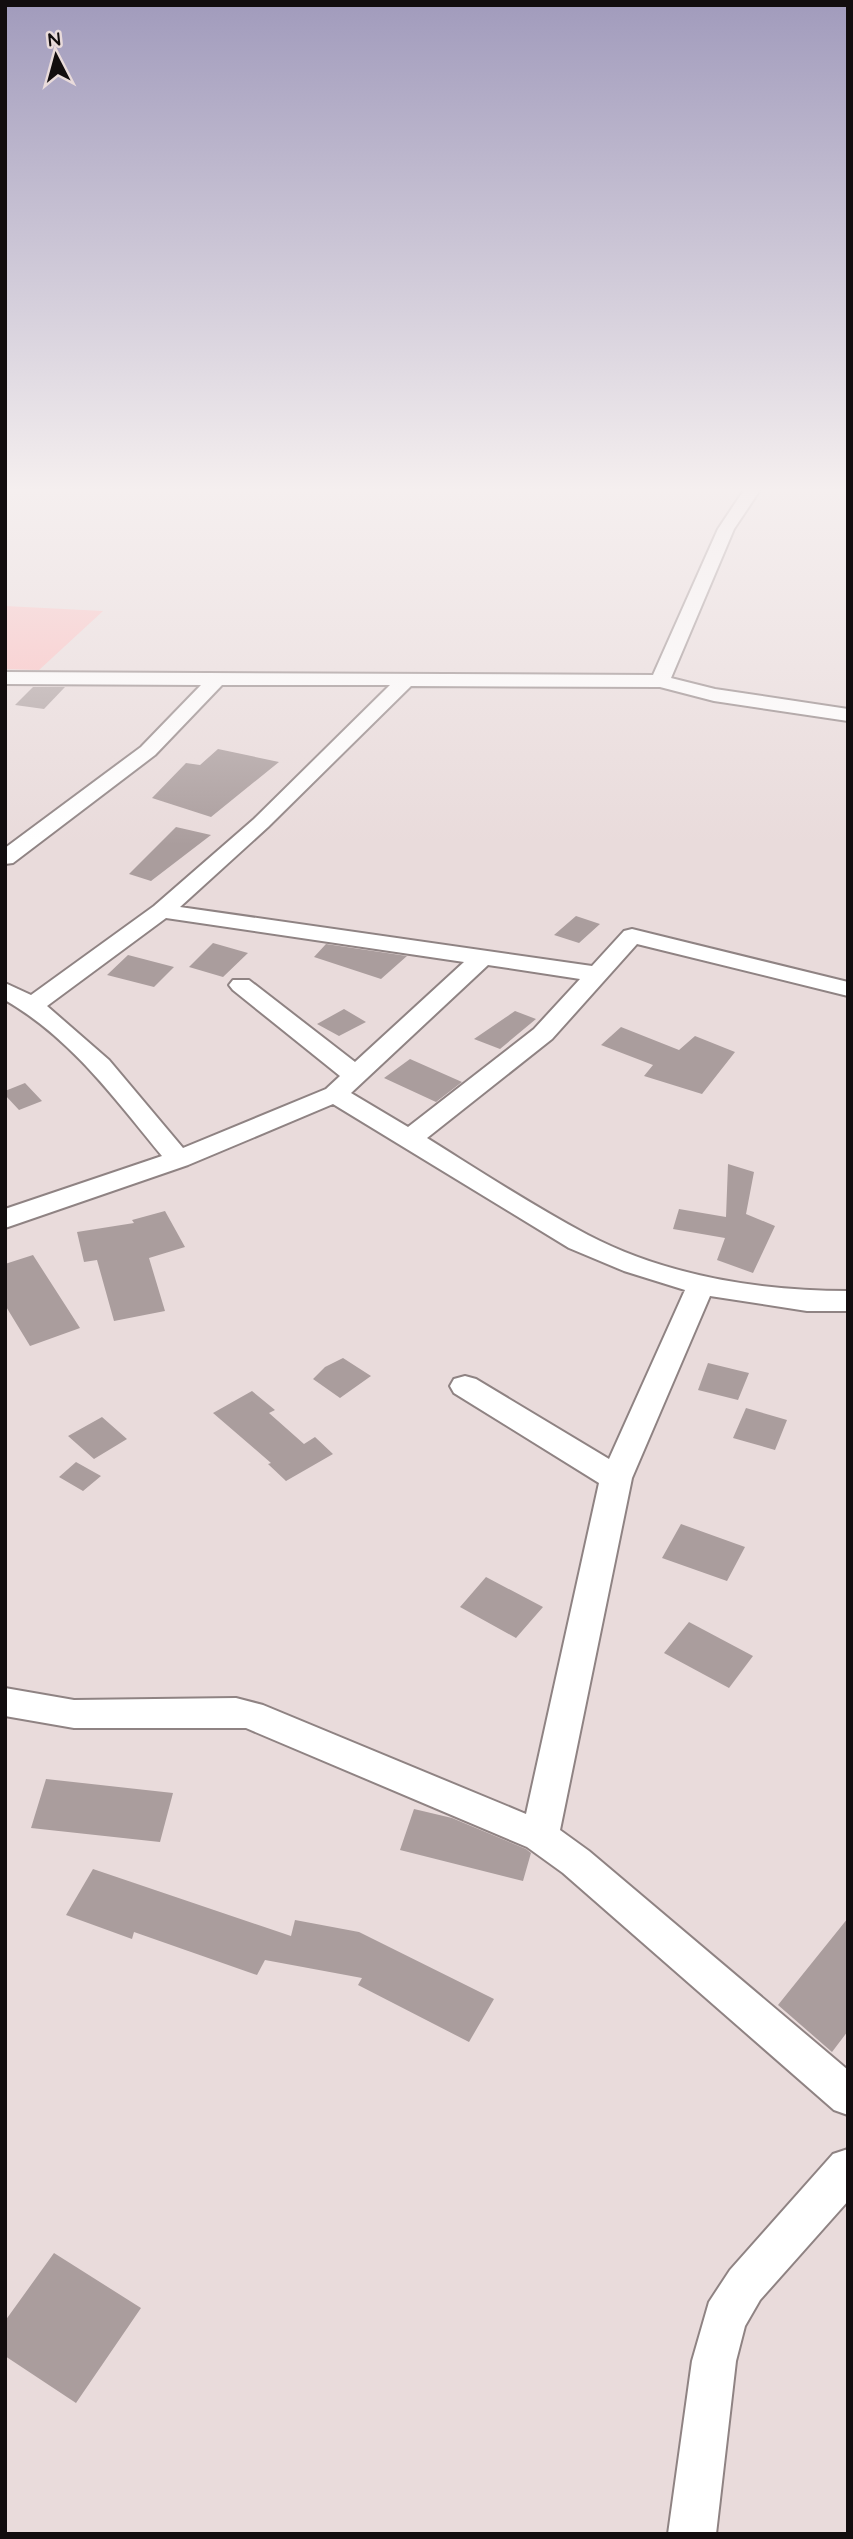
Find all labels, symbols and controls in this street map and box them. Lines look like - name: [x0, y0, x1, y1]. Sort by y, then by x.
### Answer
- north arrow: [21, 21, 91, 91]
- text: N: [46, 26, 62, 52]

